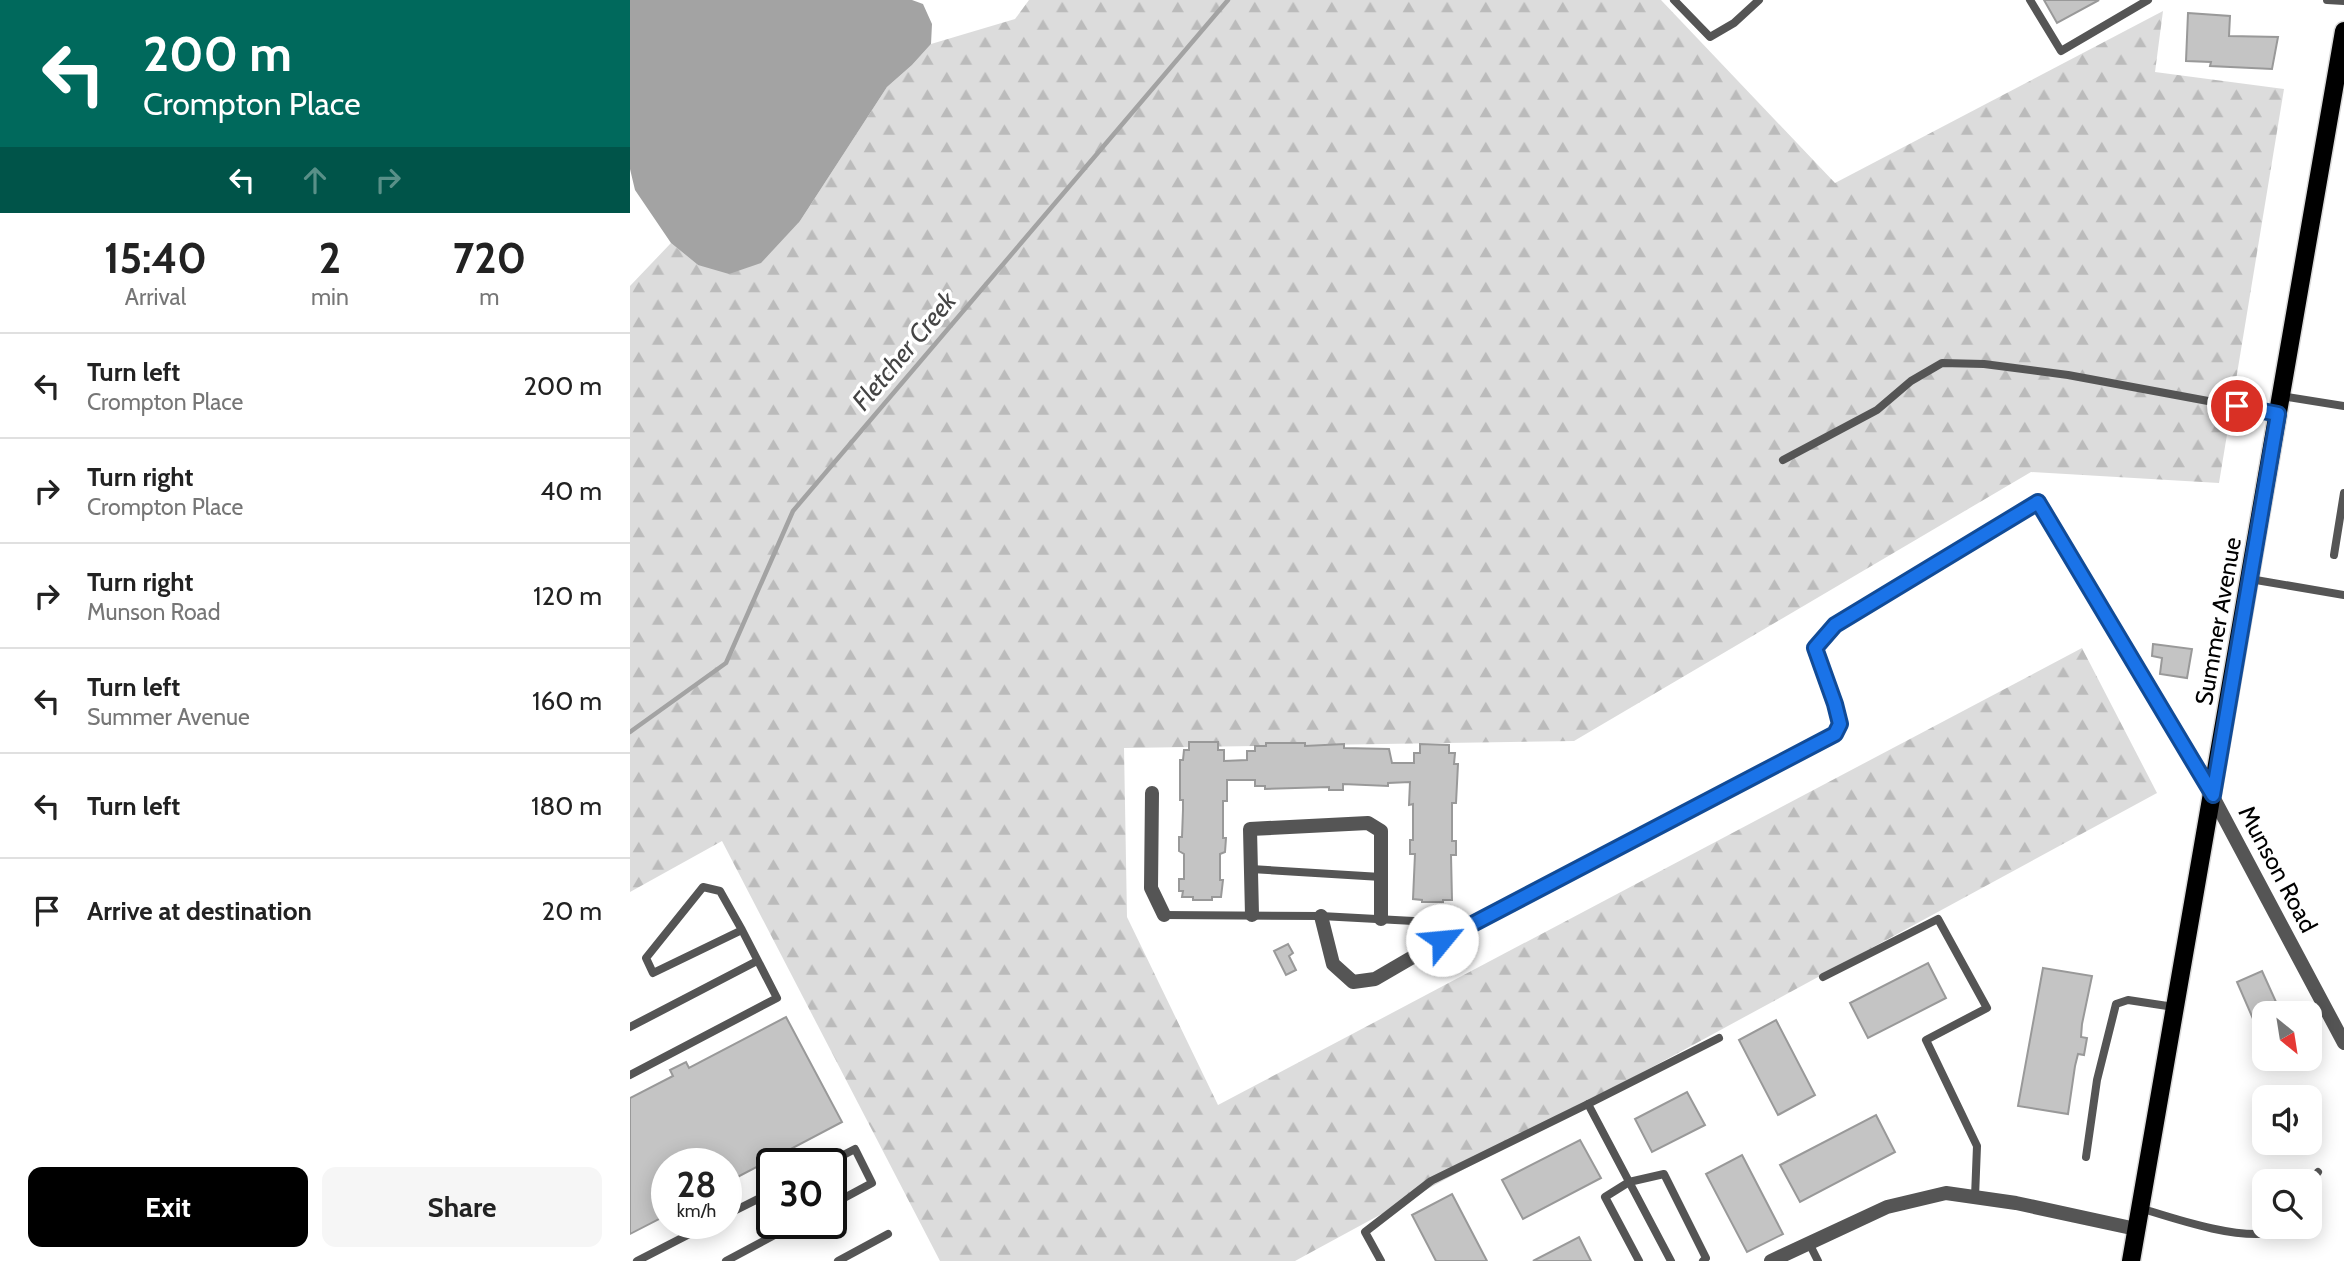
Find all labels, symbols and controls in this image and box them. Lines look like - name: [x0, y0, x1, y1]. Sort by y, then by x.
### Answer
- text: 200 m: [143, 24, 292, 83]
- icon: left: [28, 28, 119, 119]
- text: Crompton Place: [143, 84, 361, 123]
- icon: left: [223, 161, 261, 199]
- icon: ahead: [296, 161, 334, 199]
- icon: right: [369, 161, 407, 199]
- text: 15:40: [104, 232, 207, 284]
- text: 2: [319, 232, 341, 284]
- text: 720: [453, 232, 526, 284]
- text: Arrival: [125, 283, 186, 311]
- text: min: [311, 283, 349, 311]
- text: m: [479, 283, 499, 311]
- water label: Fletcher Creek: [845, 285, 963, 417]
- text: Turn left: [87, 356, 180, 388]
- icon: left: [28, 367, 66, 405]
- text: 200 m: [523, 370, 602, 402]
- pin: [2207, 376, 2267, 436]
- icon: arrive: [2218, 387, 2256, 425]
- text: Crompton Place: [87, 388, 243, 416]
- text: Turn right: [87, 461, 193, 493]
- icon: right: [28, 472, 66, 510]
- text: 40 m: [540, 475, 602, 507]
- text: Crompton Place: [87, 493, 243, 521]
- street label: Summer Avenue: [2189, 535, 2247, 707]
- text: Turn right: [87, 566, 193, 598]
- icon: right: [28, 577, 66, 615]
- text: 120 m: [533, 580, 602, 612]
- text: Munson Road: [87, 598, 220, 626]
- text: Turn left: [87, 671, 180, 703]
- icon: left: [28, 682, 66, 720]
- text: 160 m: [532, 685, 602, 717]
- text: Summer Avenue: [87, 703, 250, 731]
- icon: left: [28, 787, 66, 825]
- text: Turn left: [87, 790, 180, 822]
- text: 180 m: [531, 790, 602, 822]
- street label: Munson Road: [2233, 801, 2323, 937]
- icon: arrive: [28, 892, 66, 930]
- text: Arrive at destination: [87, 895, 312, 927]
- text: 20 m: [542, 895, 602, 927]
- position arrow: [1405, 903, 1479, 977]
- north arrow: [2252, 1001, 2322, 1071]
- map controls: [2252, 1001, 2322, 1239]
- button: sound: [2252, 1085, 2322, 1155]
- speed limit sign: 30: [756, 1148, 847, 1239]
- text: 28: [677, 1163, 716, 1206]
- button: Exit: [28, 1167, 308, 1247]
- button: Share: [322, 1167, 602, 1247]
- button: search: [2252, 1169, 2322, 1239]
- text: km/h: [677, 1200, 716, 1222]

